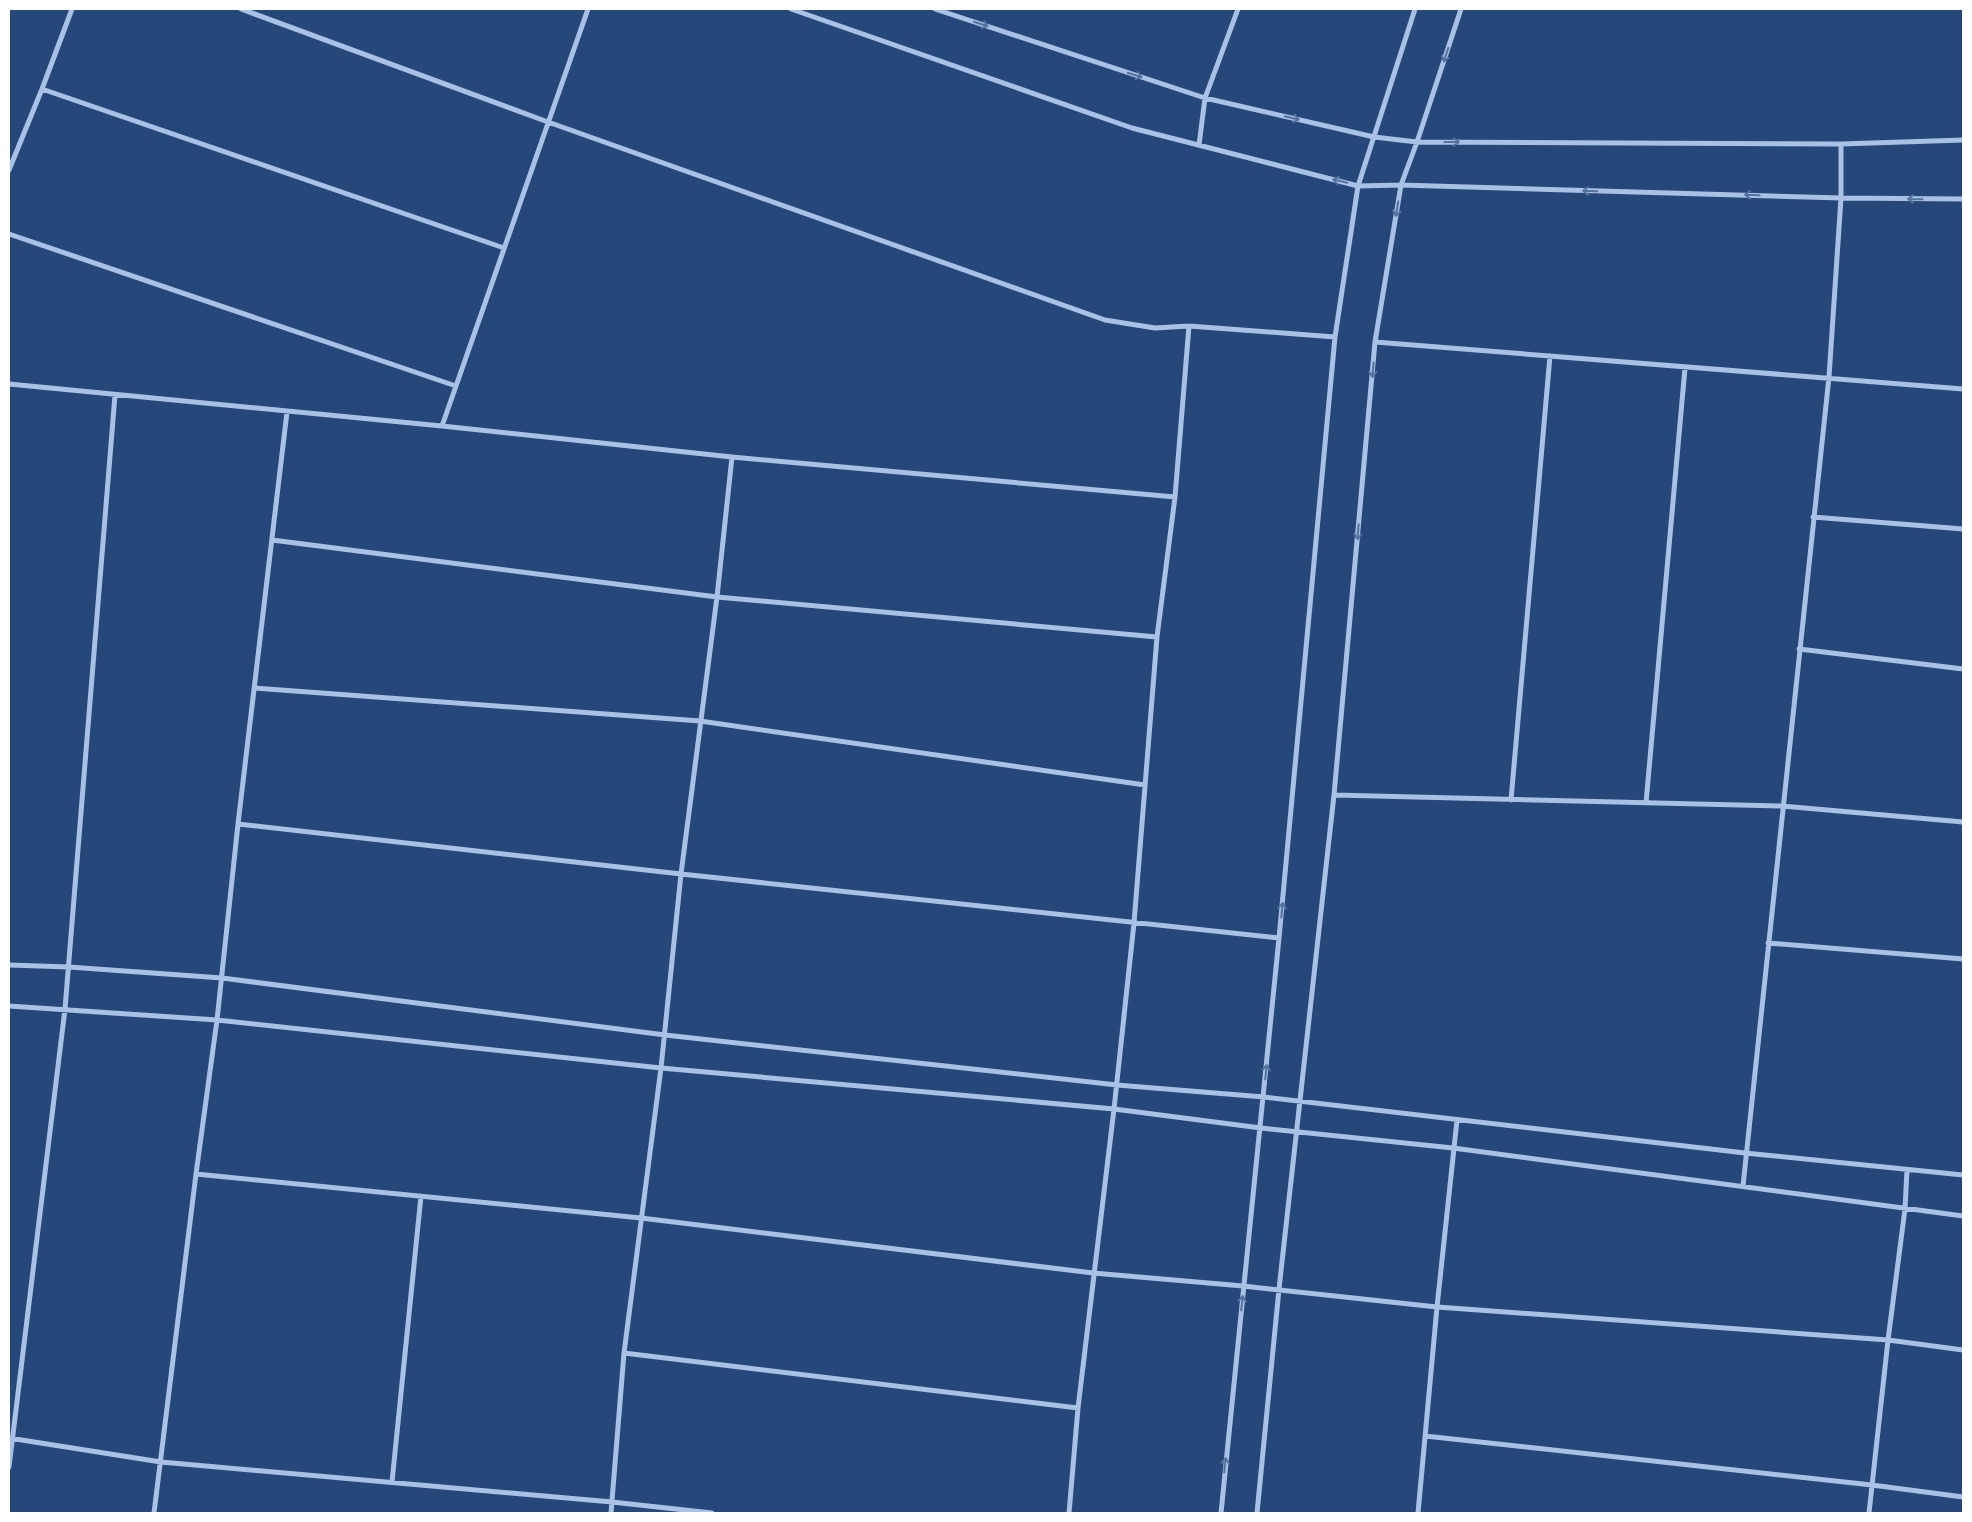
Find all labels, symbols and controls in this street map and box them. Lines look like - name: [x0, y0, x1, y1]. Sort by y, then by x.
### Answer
- one-way arrow: [973, 20, 988, 29]
- one-way arrow: [1441, 47, 1450, 62]
- one-way arrow: [1127, 71, 1143, 80]
- one-way arrow: [1283, 114, 1299, 123]
- one-way arrow: [1444, 137, 1460, 147]
- one-way arrow: [1333, 176, 1349, 186]
- one-way arrow: [1582, 186, 1598, 195]
- one-way arrow: [1744, 191, 1760, 200]
- one-way arrow: [1907, 194, 1923, 204]
- one-way arrow: [1391, 201, 1401, 217]
- one-way arrow: [1368, 362, 1377, 378]
- one-way arrow: [1353, 524, 1363, 540]
- one-way arrow: [1277, 902, 1287, 918]
- one-way arrow: [1261, 1064, 1271, 1080]
- one-way arrow: [1237, 1295, 1246, 1311]
- one-way arrow: [1221, 1457, 1230, 1473]

